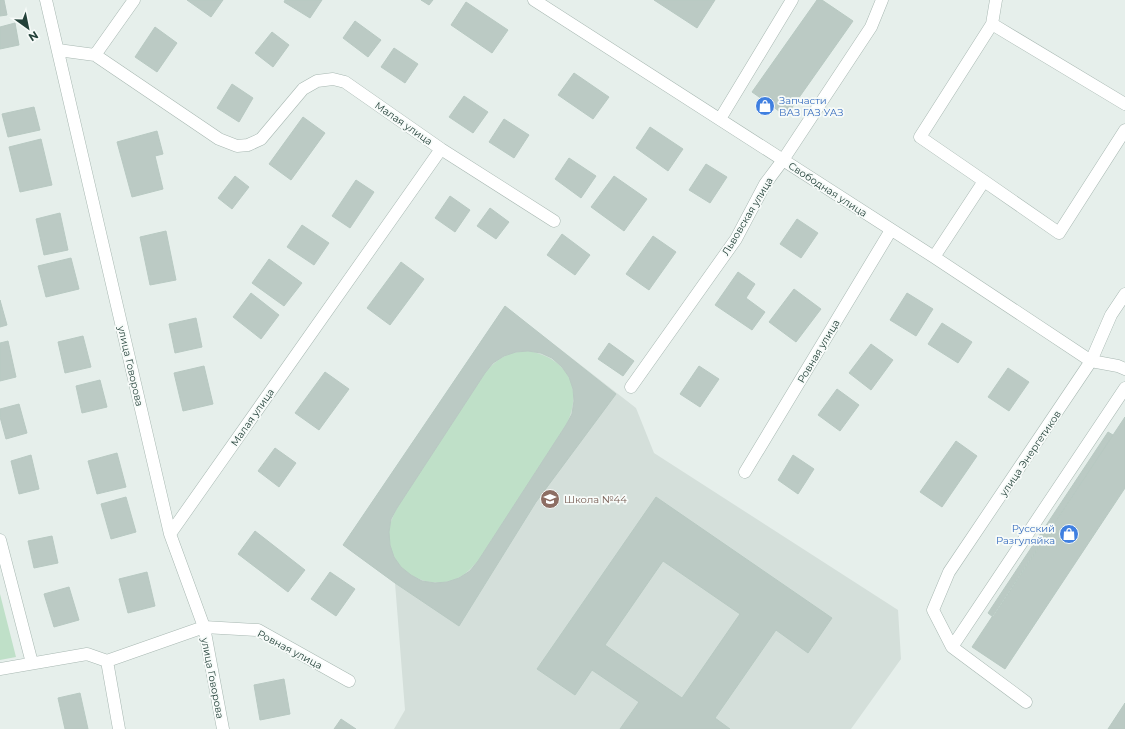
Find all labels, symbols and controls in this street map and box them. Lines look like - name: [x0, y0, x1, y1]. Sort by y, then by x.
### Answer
- north arrow: [8, 8, 48, 48]
- text: N: [26, 28, 41, 45]
- place label: Запчасти ВАЗ ГАЗ УАЗ: [779, 94, 843, 119]
- shop icon: Запчасти ВАЗ ГАЗ УАЗ: [754, 95, 776, 117]
- street label: Малая улица: [372, 99, 435, 148]
- street label: Свободная улица: [786, 159, 870, 220]
- street label: Львовская улица: [719, 175, 776, 258]
- street label: Ровная улица: [794, 317, 843, 385]
- street label: улица Говорова: [115, 324, 146, 408]
- street label: Малая улица: [228, 386, 277, 449]
- street label: улица Энергетиков: [996, 408, 1064, 500]
- school or university icon: Школа №44: [539, 488, 561, 510]
- place label: Школа №44: [564, 493, 627, 506]
- place label: Русский Разгуляйка: [996, 522, 1055, 547]
- shop icon: Русский Разгуляйка: [1058, 523, 1080, 545]
- street label: Ровная улица: [255, 627, 325, 672]
- street label: улица Говорова: [198, 635, 227, 720]

